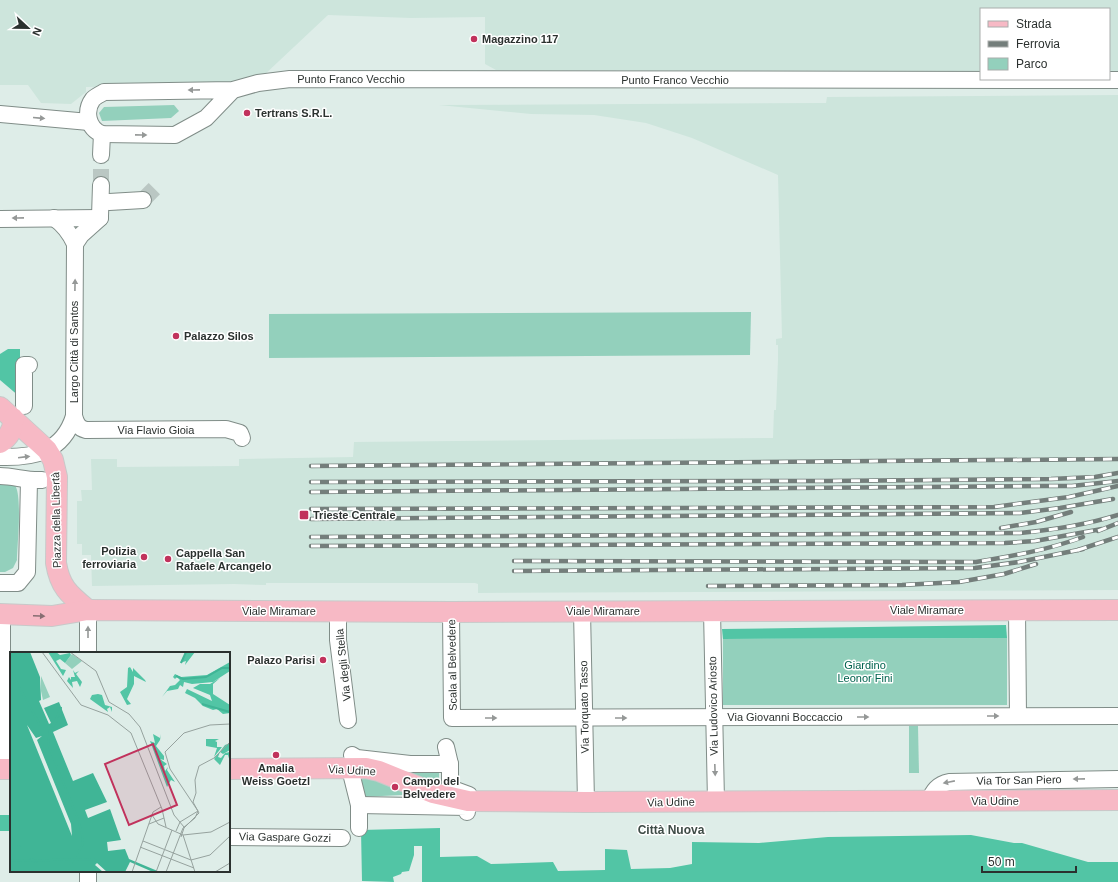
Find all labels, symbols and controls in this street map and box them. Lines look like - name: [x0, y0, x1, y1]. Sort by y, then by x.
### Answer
- north arrow: [8, 8, 48, 48]
- legend: [980, 8, 1110, 80]
- text: Strada: [1016, 17, 1052, 31]
- text: N: [30, 26, 44, 38]
- place label: Magazzino 117: [482, 33, 558, 45]
- marker: Magazzino 117: [469, 34, 479, 44]
- text: Ferrovia: [1016, 37, 1060, 51]
- text: Parco: [1016, 57, 1048, 71]
- street label: Punto Franco Vecchio: [297, 73, 405, 85]
- street label: Punto Franco Vecchio: [621, 74, 729, 86]
- one-way arrow: [188, 87, 200, 94]
- place label: Tertrans S.R.L.: [255, 107, 332, 119]
- marker: Tertrans S.R.L.: [242, 108, 252, 118]
- one-way arrow: [33, 115, 45, 121]
- one-way arrow: [135, 131, 147, 138]
- one-way arrow: [12, 215, 24, 222]
- one-way arrow: [72, 278, 78, 291]
- street label: Largo Città di Santos: [68, 300, 80, 403]
- place label: Palazzo Silos: [184, 330, 254, 342]
- marker: Palazzo Silos: [171, 331, 181, 341]
- street label: Via Flavio Gioia: [118, 424, 195, 436]
- one-way arrow: [18, 454, 30, 460]
- street label: Piazza della Libertà: [49, 471, 63, 568]
- marker: Trieste Centrale: [298, 509, 310, 521]
- place label: Trieste Centrale: [313, 509, 396, 521]
- place label: Polizia ferroviaria: [82, 545, 137, 570]
- place label: Cappella San Rafaele Arcangelo: [176, 547, 272, 572]
- marker: Polizia ferroviaria: [139, 552, 149, 562]
- marker: Cappella San Rafaele Arcangelo: [163, 554, 173, 564]
- street label: Viale Miramare: [890, 604, 964, 616]
- street label: Viale Miramare: [242, 605, 316, 617]
- street label: Viale Miramare: [566, 605, 640, 617]
- one-way arrow: [33, 613, 46, 619]
- street label: Scala al Belvedere: [445, 619, 459, 711]
- one-way arrow: [85, 625, 91, 638]
- street label: Via degli Stella: [333, 627, 353, 702]
- inset map: [10, 652, 230, 872]
- place label: Palazo Parisi: [247, 654, 315, 666]
- marker: Palazo Parisi: [318, 655, 328, 665]
- street label: Via Ludovico Ariosto: [706, 656, 720, 756]
- park label: Giardino Leonor Fini: [837, 659, 893, 684]
- street label: Via Torquato Tasso: [577, 660, 591, 754]
- street label: Via Giovanni Boccaccio: [727, 711, 843, 723]
- one-way arrow: [987, 713, 1000, 719]
- one-way arrow: [857, 714, 870, 720]
- one-way arrow: [485, 715, 498, 721]
- one-way arrow: [615, 715, 628, 721]
- marker: Amalia Weiss Goetzl: [271, 750, 281, 760]
- place label: Amalia Weiss Goetzl: [242, 762, 310, 787]
- street label: Via Udine: [328, 763, 376, 777]
- one-way arrow: [712, 764, 718, 777]
- street label: Via Tor San Piero: [976, 773, 1062, 787]
- place label: Campo del Belvedere: [403, 775, 459, 800]
- one-way arrow: [1072, 776, 1085, 782]
- one-way arrow: [943, 780, 955, 786]
- marker: Campo del Belvedere: [390, 782, 400, 792]
- street label: Via Udine: [971, 795, 1019, 807]
- street label: Via Udine: [647, 796, 695, 808]
- district label: Città Nuova: [638, 823, 705, 837]
- street label: Via Gaspare Gozzi: [239, 830, 331, 844]
- scale bar: [982, 848, 1076, 874]
- text: 50 m: [988, 855, 1015, 869]

